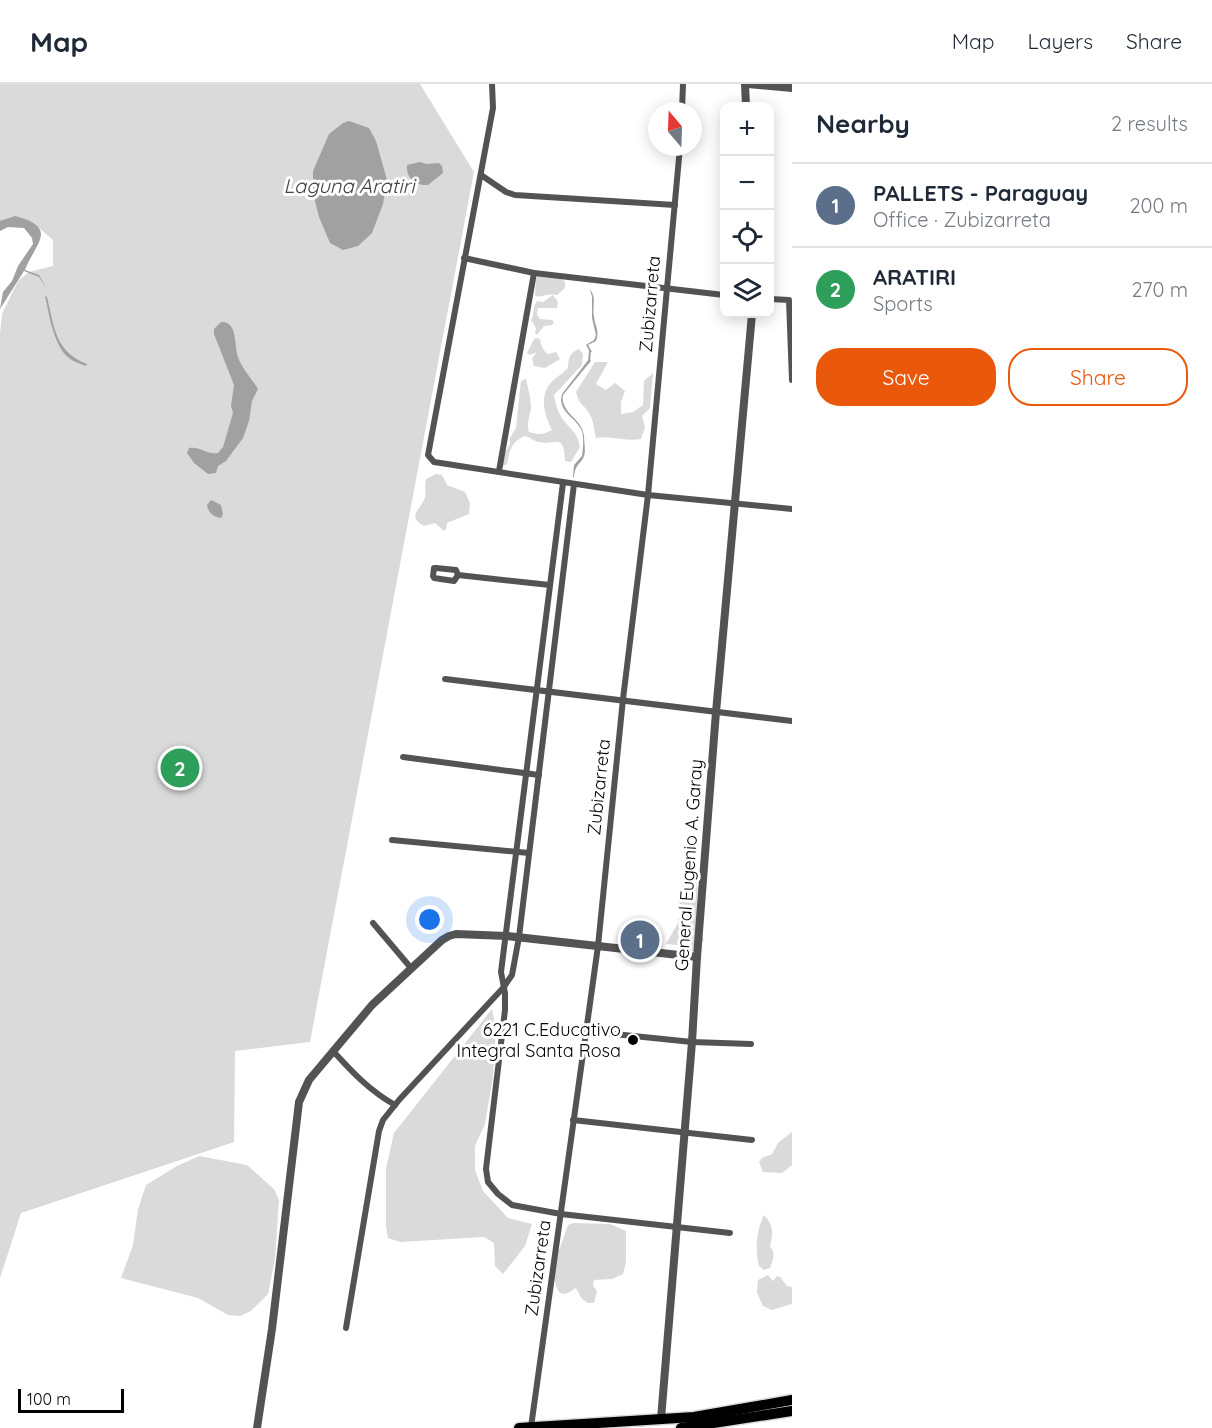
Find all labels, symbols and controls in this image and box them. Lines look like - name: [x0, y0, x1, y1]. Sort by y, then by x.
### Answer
- text: Map: [30, 24, 88, 59]
- text: Map: [952, 28, 995, 54]
- text: Layers: [1028, 28, 1093, 54]
- text: Share: [1126, 28, 1182, 54]
- north arrow: [648, 102, 702, 156]
- map controls: [720, 102, 774, 318]
- button: +: [720, 102, 774, 156]
- text: Nearby: [816, 107, 910, 140]
- text: 2 results: [1111, 111, 1188, 136]
- button: −: [720, 156, 774, 210]
- water label: Laguna Aratiri: [283, 173, 417, 198]
- text: PALLETS - Paraguay: [873, 179, 1088, 207]
- text: 1: [832, 193, 839, 218]
- text: 200 m: [1129, 193, 1188, 218]
- text: Office · Zubizarreta: [873, 207, 1051, 232]
- button: locate: [720, 210, 774, 264]
- street label: Zubizarreta: [634, 255, 665, 353]
- text: ARATIRI: [873, 263, 956, 291]
- button: layers: [720, 264, 774, 318]
- text: 2: [830, 277, 841, 302]
- text: 270 m: [1131, 277, 1188, 302]
- text: Sports: [873, 291, 933, 316]
- button: Save: [816, 348, 996, 406]
- button: Share: [1008, 348, 1188, 406]
- street label: Zubizarreta: [582, 738, 615, 836]
- pin: 2: [160, 746, 200, 790]
- street label: General Eugenio A. Garay: [670, 758, 707, 972]
- your location: [415, 905, 444, 934]
- pin: 1: [620, 918, 660, 962]
- place label: 6221 C.Educativo Integral Santa Rosa: [456, 1018, 621, 1062]
- marker: 6221 C.Educativo Integral Santa Rosa: [626, 1033, 640, 1047]
- street label: Zubizarreta: [519, 1218, 556, 1317]
- scale bar: [18, 1386, 124, 1414]
- text: 100 m: [27, 1389, 71, 1409]

